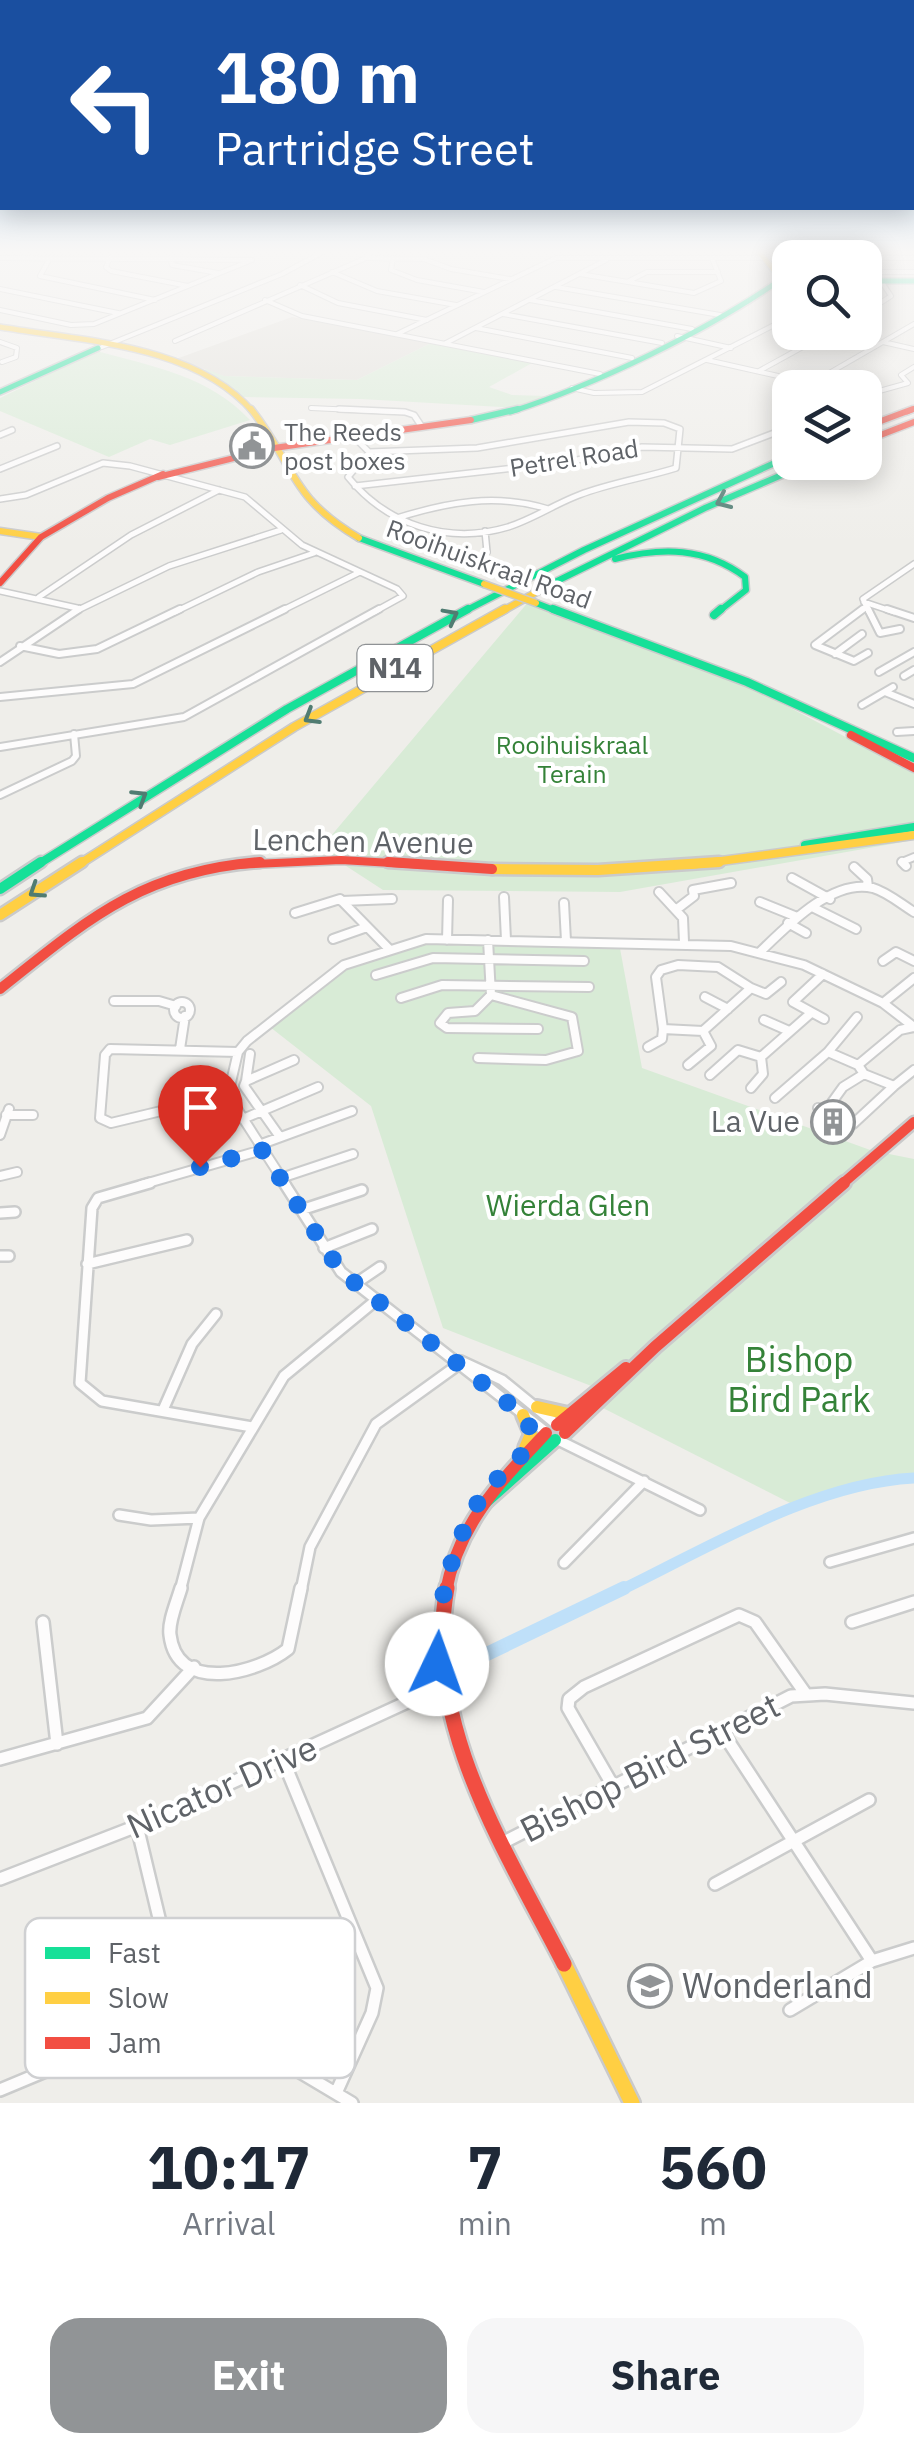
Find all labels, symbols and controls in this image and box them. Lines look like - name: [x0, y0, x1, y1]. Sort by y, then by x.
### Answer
- text: 180 m: [215, 31, 420, 122]
- icon: left: [50, 40, 180, 170]
- text: Partridge Street: [215, 119, 534, 177]
- map controls: [772, 240, 882, 480]
- button: search: [772, 240, 882, 350]
- button: layers: [772, 370, 882, 480]
- place label: The Reeds post boxes: [284, 415, 406, 477]
- public building icon: The Reeds post boxes: [229, 423, 275, 469]
- street label: Petrel Road: [507, 431, 641, 484]
- one-way arrow: [715, 489, 733, 509]
- street label: Rooihuiskraal Road: [382, 511, 596, 616]
- one-way arrow: [441, 608, 459, 628]
- road number: N14: [358, 645, 432, 691]
- one-way arrow: [304, 705, 322, 724]
- park label: Rooihuiskraal Terain: [496, 728, 648, 790]
- one-way arrow: [130, 791, 148, 810]
- street label: Lenchen Avenue: [252, 819, 474, 862]
- one-way arrow: [29, 878, 47, 897]
- pin: [158, 1065, 243, 1168]
- icon: arrive: [173, 1080, 228, 1135]
- building icon: La Vue: [810, 1099, 856, 1145]
- place label: La Vue: [711, 1101, 800, 1140]
- park label: Wierda Glen: [486, 1185, 650, 1224]
- park label: Bishop Bird Park: [727, 1336, 871, 1422]
- position arrow: [385, 1612, 489, 1716]
- street label: Bishop Bird Street: [512, 1682, 787, 1852]
- street label: Nicator Drive: [119, 1724, 324, 1849]
- legend: [25, 1918, 355, 2078]
- text: Fast: [108, 1934, 161, 1971]
- place label: Wonderland: [682, 1962, 873, 2008]
- school or university icon: Wonderland: [627, 1963, 673, 2009]
- text: Slow: [108, 1979, 169, 2016]
- text: Jam: [108, 2024, 162, 2061]
- text: 10:17: [147, 2127, 311, 2206]
- text: 7: [467, 2127, 503, 2206]
- text: 560: [659, 2127, 767, 2206]
- text: Arrival: [182, 2202, 276, 2244]
- text: min: [458, 2202, 512, 2244]
- text: m: [699, 2202, 727, 2244]
- button: Exit: [50, 2318, 447, 2433]
- button: Share: [467, 2318, 864, 2433]

